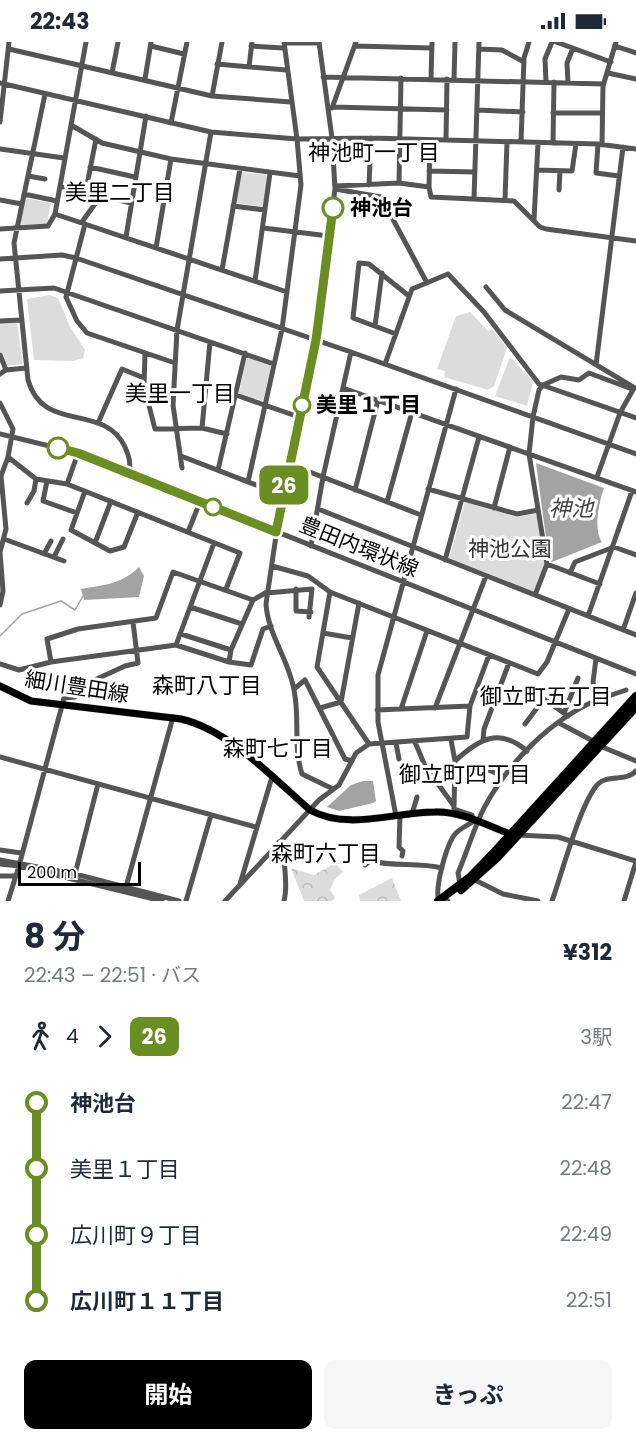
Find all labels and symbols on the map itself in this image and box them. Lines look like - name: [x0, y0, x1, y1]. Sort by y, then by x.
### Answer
- district label: 神池町一丁目: [308, 137, 440, 168]
- district label: 美里二丁目: [65, 177, 175, 208]
- place label: 神池台: [350, 193, 413, 222]
- marker: 神池台: [322, 197, 344, 219]
- district label: 美里一丁目: [125, 378, 235, 409]
- place label: 美里１丁目: [316, 390, 421, 419]
- marker: 美里１丁目: [293, 396, 311, 414]
- unlabelled marker: [47, 437, 69, 459]
- line badge: 26: [257, 466, 311, 504]
- water label: 神池: [549, 493, 595, 524]
- unlabelled marker: [204, 498, 222, 516]
- street label: 豊田内環状線: [295, 509, 423, 584]
- park label: 神池公園: [468, 534, 552, 563]
- street label: 細川豊田線: [23, 664, 131, 709]
- district label: 森町八丁目: [152, 670, 262, 701]
- district label: 御立町五丁目: [480, 681, 612, 712]
- district label: 森町七丁目: [223, 733, 333, 764]
- district label: 御立町四丁目: [399, 759, 531, 790]
- district label: 森町六丁目: [271, 838, 381, 869]
- scale bar: [18, 859, 141, 886]

